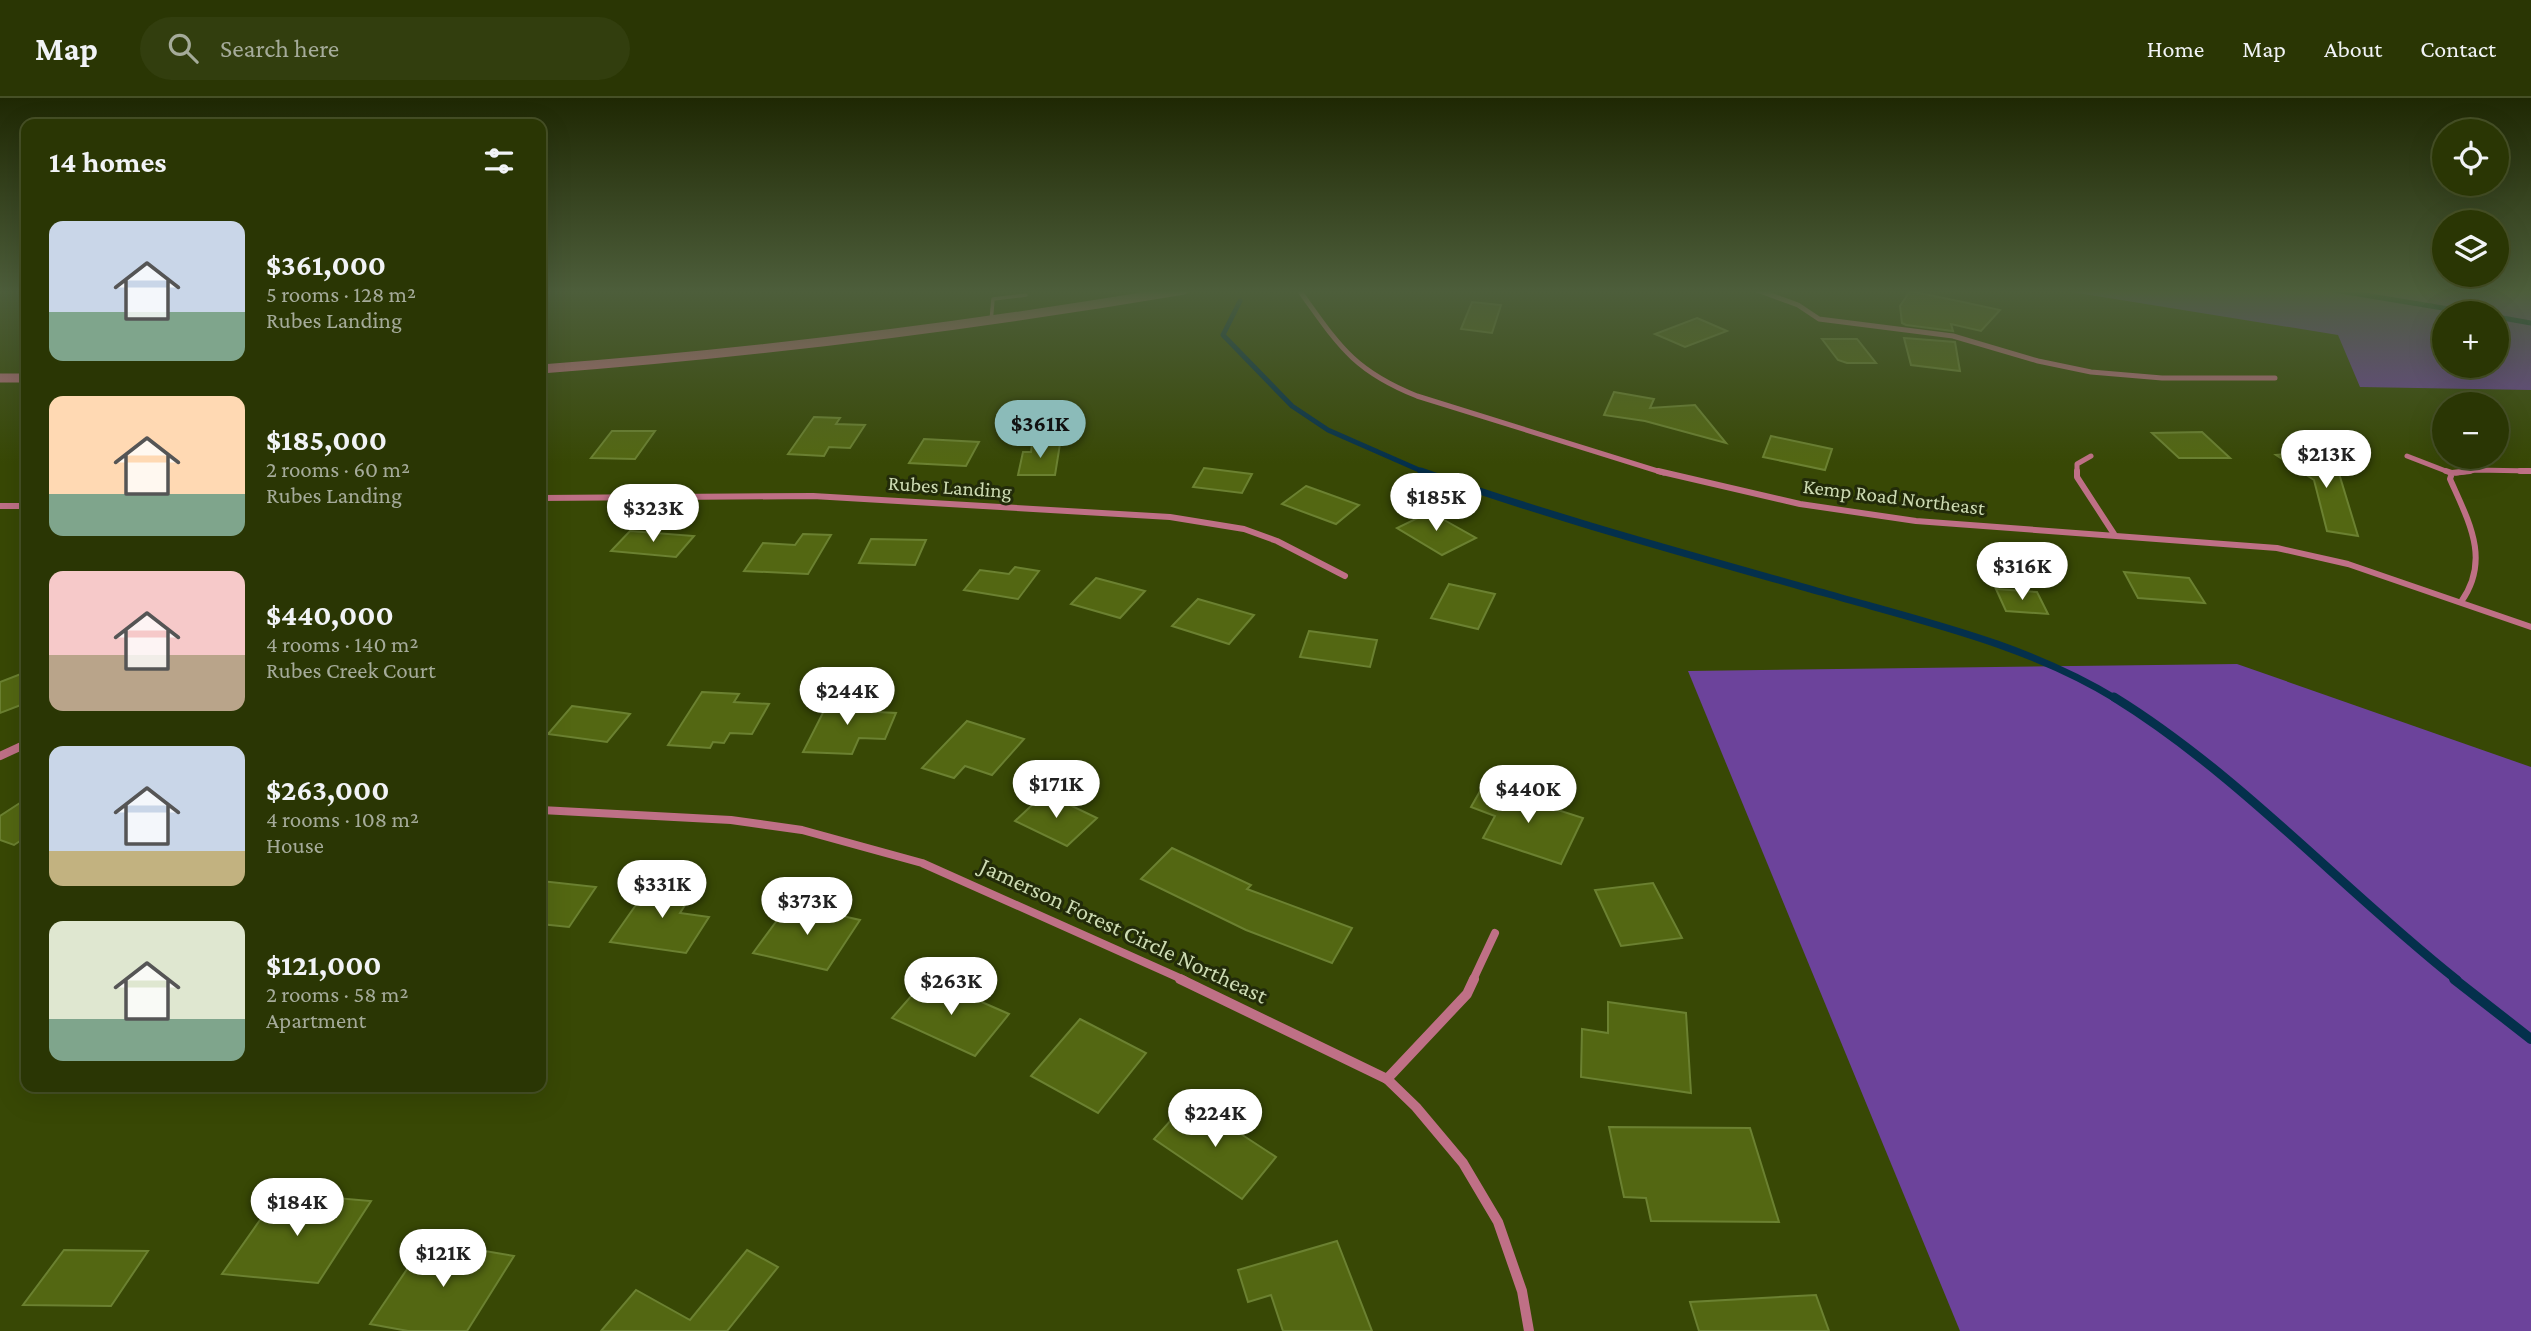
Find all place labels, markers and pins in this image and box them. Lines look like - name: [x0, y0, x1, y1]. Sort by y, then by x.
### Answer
- pin: $361K: [991, 400, 1089, 460]
- pin: $213K: [2277, 430, 2375, 490]
- pin: $185K: [1387, 474, 1485, 533]
- pin: $323K: [604, 484, 702, 544]
- pin: $316K: [1973, 542, 2071, 602]
- pin: $244K: [798, 668, 896, 727]
- pin: $171K: [1007, 760, 1105, 820]
- pin: $440K: [1479, 766, 1577, 825]
- pin: $331K: [613, 860, 711, 920]
- pin: $373K: [758, 878, 856, 937]
- pin: $263K: [902, 958, 1000, 1017]
- pin: $224K: [1166, 1090, 1264, 1149]
- pin: $184K: [248, 1178, 346, 1238]
- pin: $121K: [394, 1230, 492, 1289]

